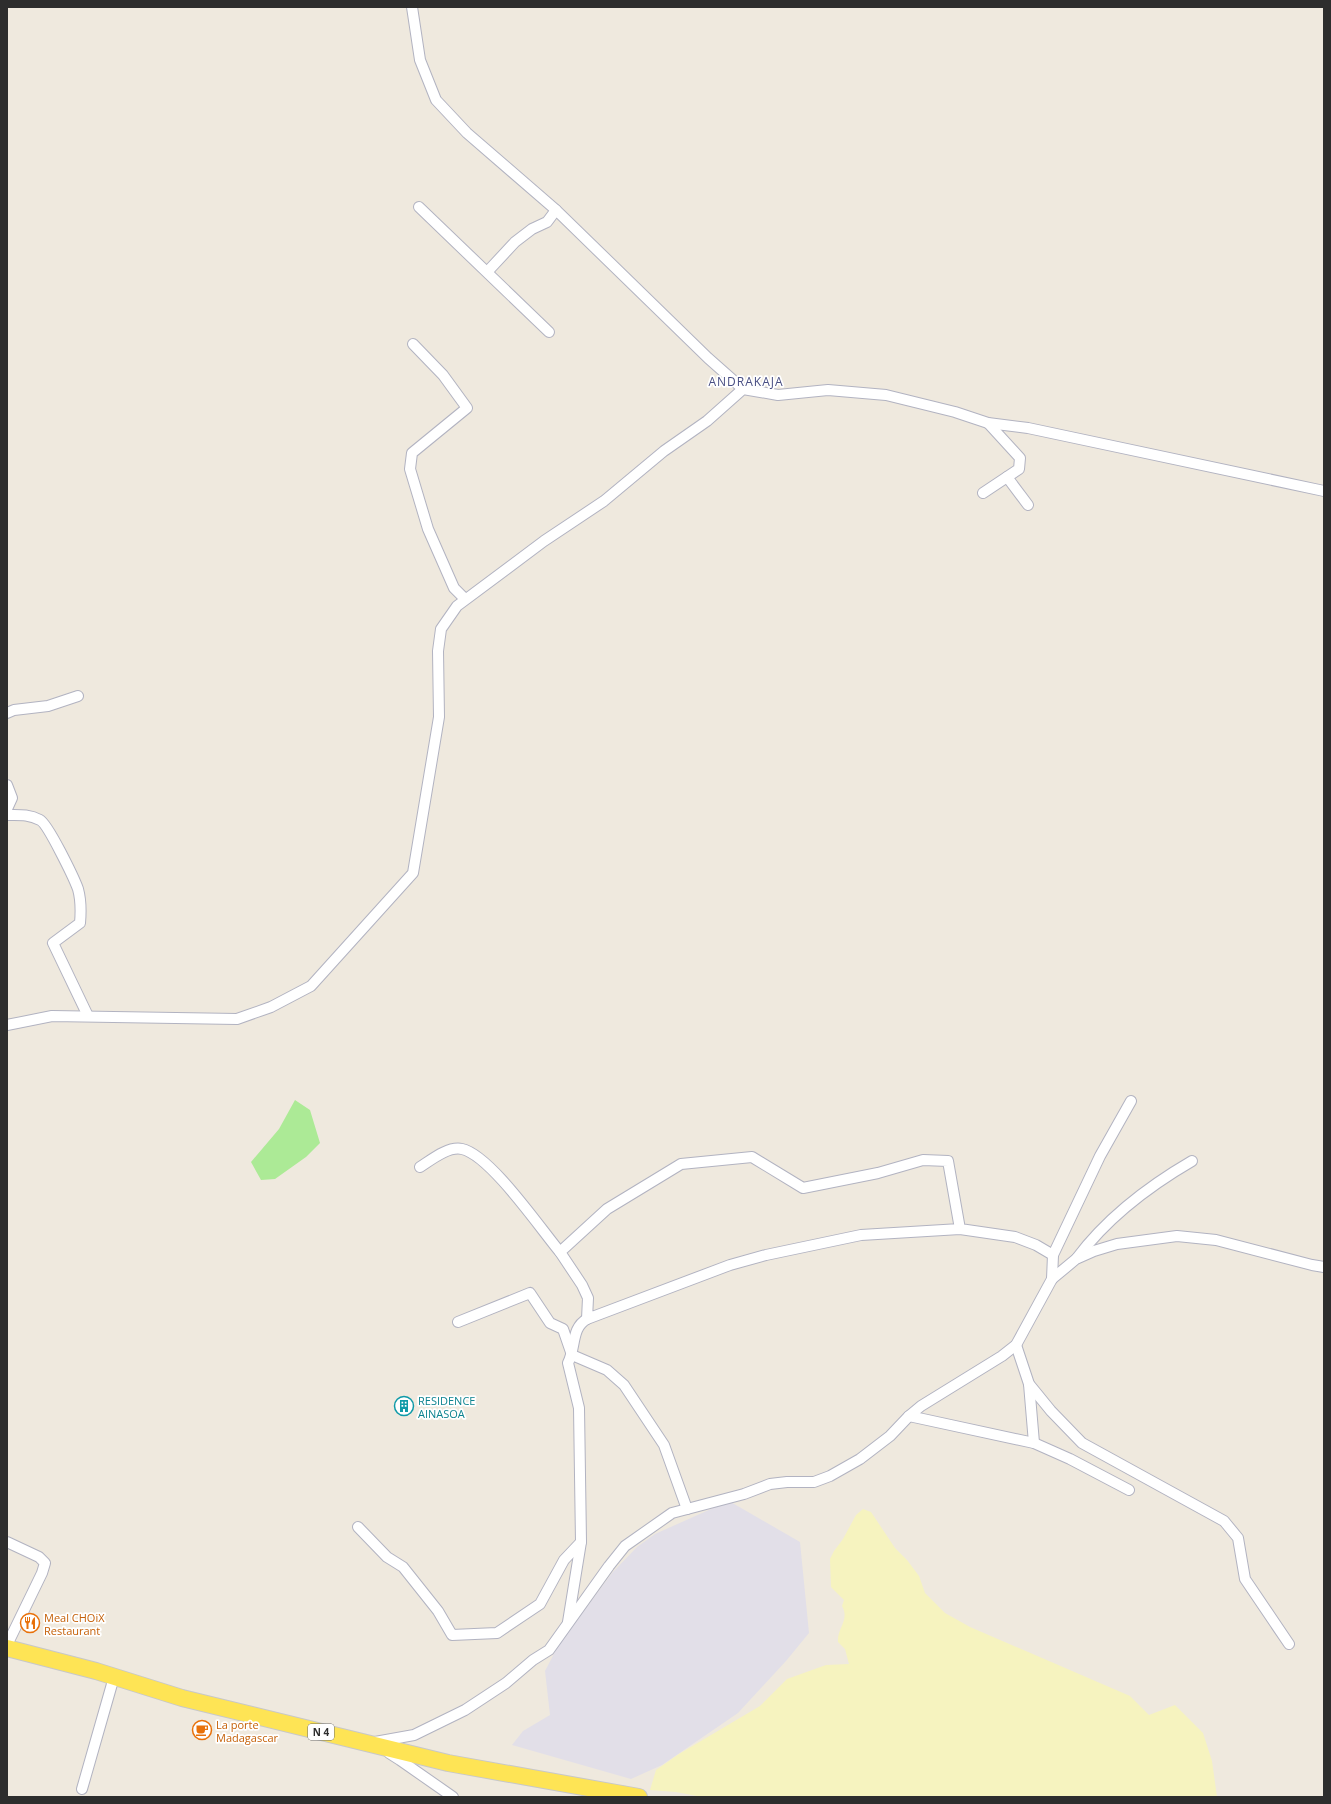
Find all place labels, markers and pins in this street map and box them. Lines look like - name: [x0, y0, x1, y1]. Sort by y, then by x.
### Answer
- place label: RESIDENCE AINASOA: [418, 1393, 475, 1421]
- building icon: RESIDENCE AINASOA: [393, 1395, 415, 1417]
- place label: Meal CHOiX Restaurant: [44, 1610, 105, 1638]
- restaurant icon: Meal CHOiX Restaurant: [19, 1612, 41, 1634]
- place label: La porte Madagascar: [216, 1717, 279, 1745]
- cafe icon: La porte Madagascar: [191, 1719, 213, 1741]

